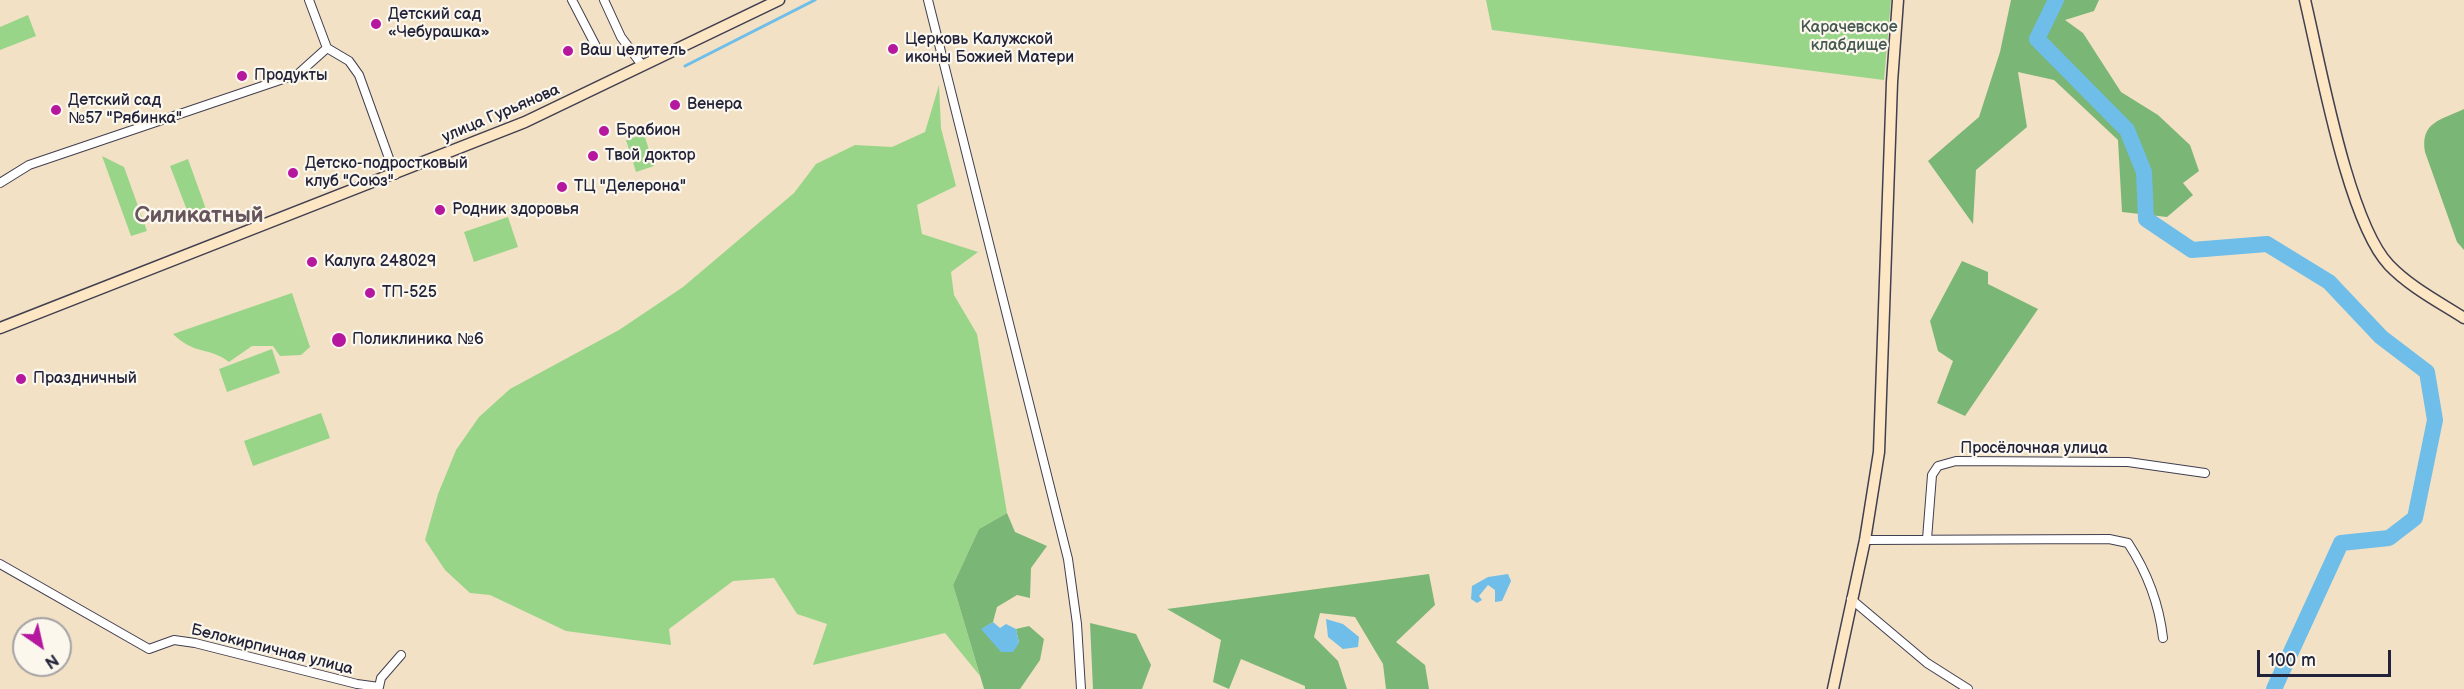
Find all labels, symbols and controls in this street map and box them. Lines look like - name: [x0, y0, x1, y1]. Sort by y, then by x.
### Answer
- place label: Детский сад «Чебурашка»: [388, 5, 490, 43]
- marker: Детский сад «Чебурашка»: [369, 17, 383, 31]
- park label: Карачевское клабдище: [1800, 18, 1898, 56]
- place label: Церковь Калужской иконы Божией Матери: [905, 30, 1074, 68]
- place label: Ваш целитель: [580, 41, 686, 61]
- marker: Церковь Калужской иконы Божией Матери: [886, 42, 900, 56]
- marker: Ваш целитель: [561, 44, 575, 58]
- place label: Продукты: [254, 66, 327, 86]
- marker: Продукты: [235, 69, 249, 83]
- street label: улица Гурьянова: [439, 81, 563, 147]
- place label: Детский сад №57 "Рябинка": [68, 91, 182, 129]
- place label: Венера: [687, 95, 743, 115]
- marker: Венера: [668, 98, 682, 112]
- marker: Детский сад №57 "Рябинка": [49, 103, 63, 117]
- place label: Брабион: [616, 121, 681, 141]
- marker: Брабион: [597, 124, 611, 138]
- place label: Твой доктор: [605, 146, 696, 166]
- marker: Твой доктор: [586, 149, 600, 163]
- place label: Детско-подростковый клуб "Союз": [305, 154, 468, 192]
- marker: Детско-подростковый клуб "Союз": [286, 166, 300, 180]
- place label: ТЦ "Делерона": [574, 177, 686, 197]
- marker: ТЦ "Делерона": [555, 180, 569, 194]
- place label: Родник здоровья: [452, 200, 579, 220]
- district label: Силикатный: [135, 203, 263, 229]
- marker: Родник здоровья: [433, 203, 447, 217]
- place label: Калуга 248029: [324, 252, 436, 272]
- marker: Калуга 248029: [305, 255, 319, 269]
- place label: ТП-525: [382, 283, 437, 303]
- marker: ТП-525: [363, 286, 377, 300]
- place label: Поликлиника №6: [352, 330, 484, 350]
- marker: Поликлиника №6: [330, 331, 348, 349]
- place label: Праздничный: [33, 369, 137, 389]
- marker: Праздничный: [14, 372, 28, 386]
- street label: Просёлочная улица: [1960, 439, 2108, 459]
- north arrow: [12, 617, 72, 677]
- street label: Белокирпичная улица: [189, 621, 355, 679]
- scale bar: [2260, 638, 2394, 676]
- text: N: [41, 649, 62, 672]
- text: 100 m: [2268, 650, 2316, 671]

